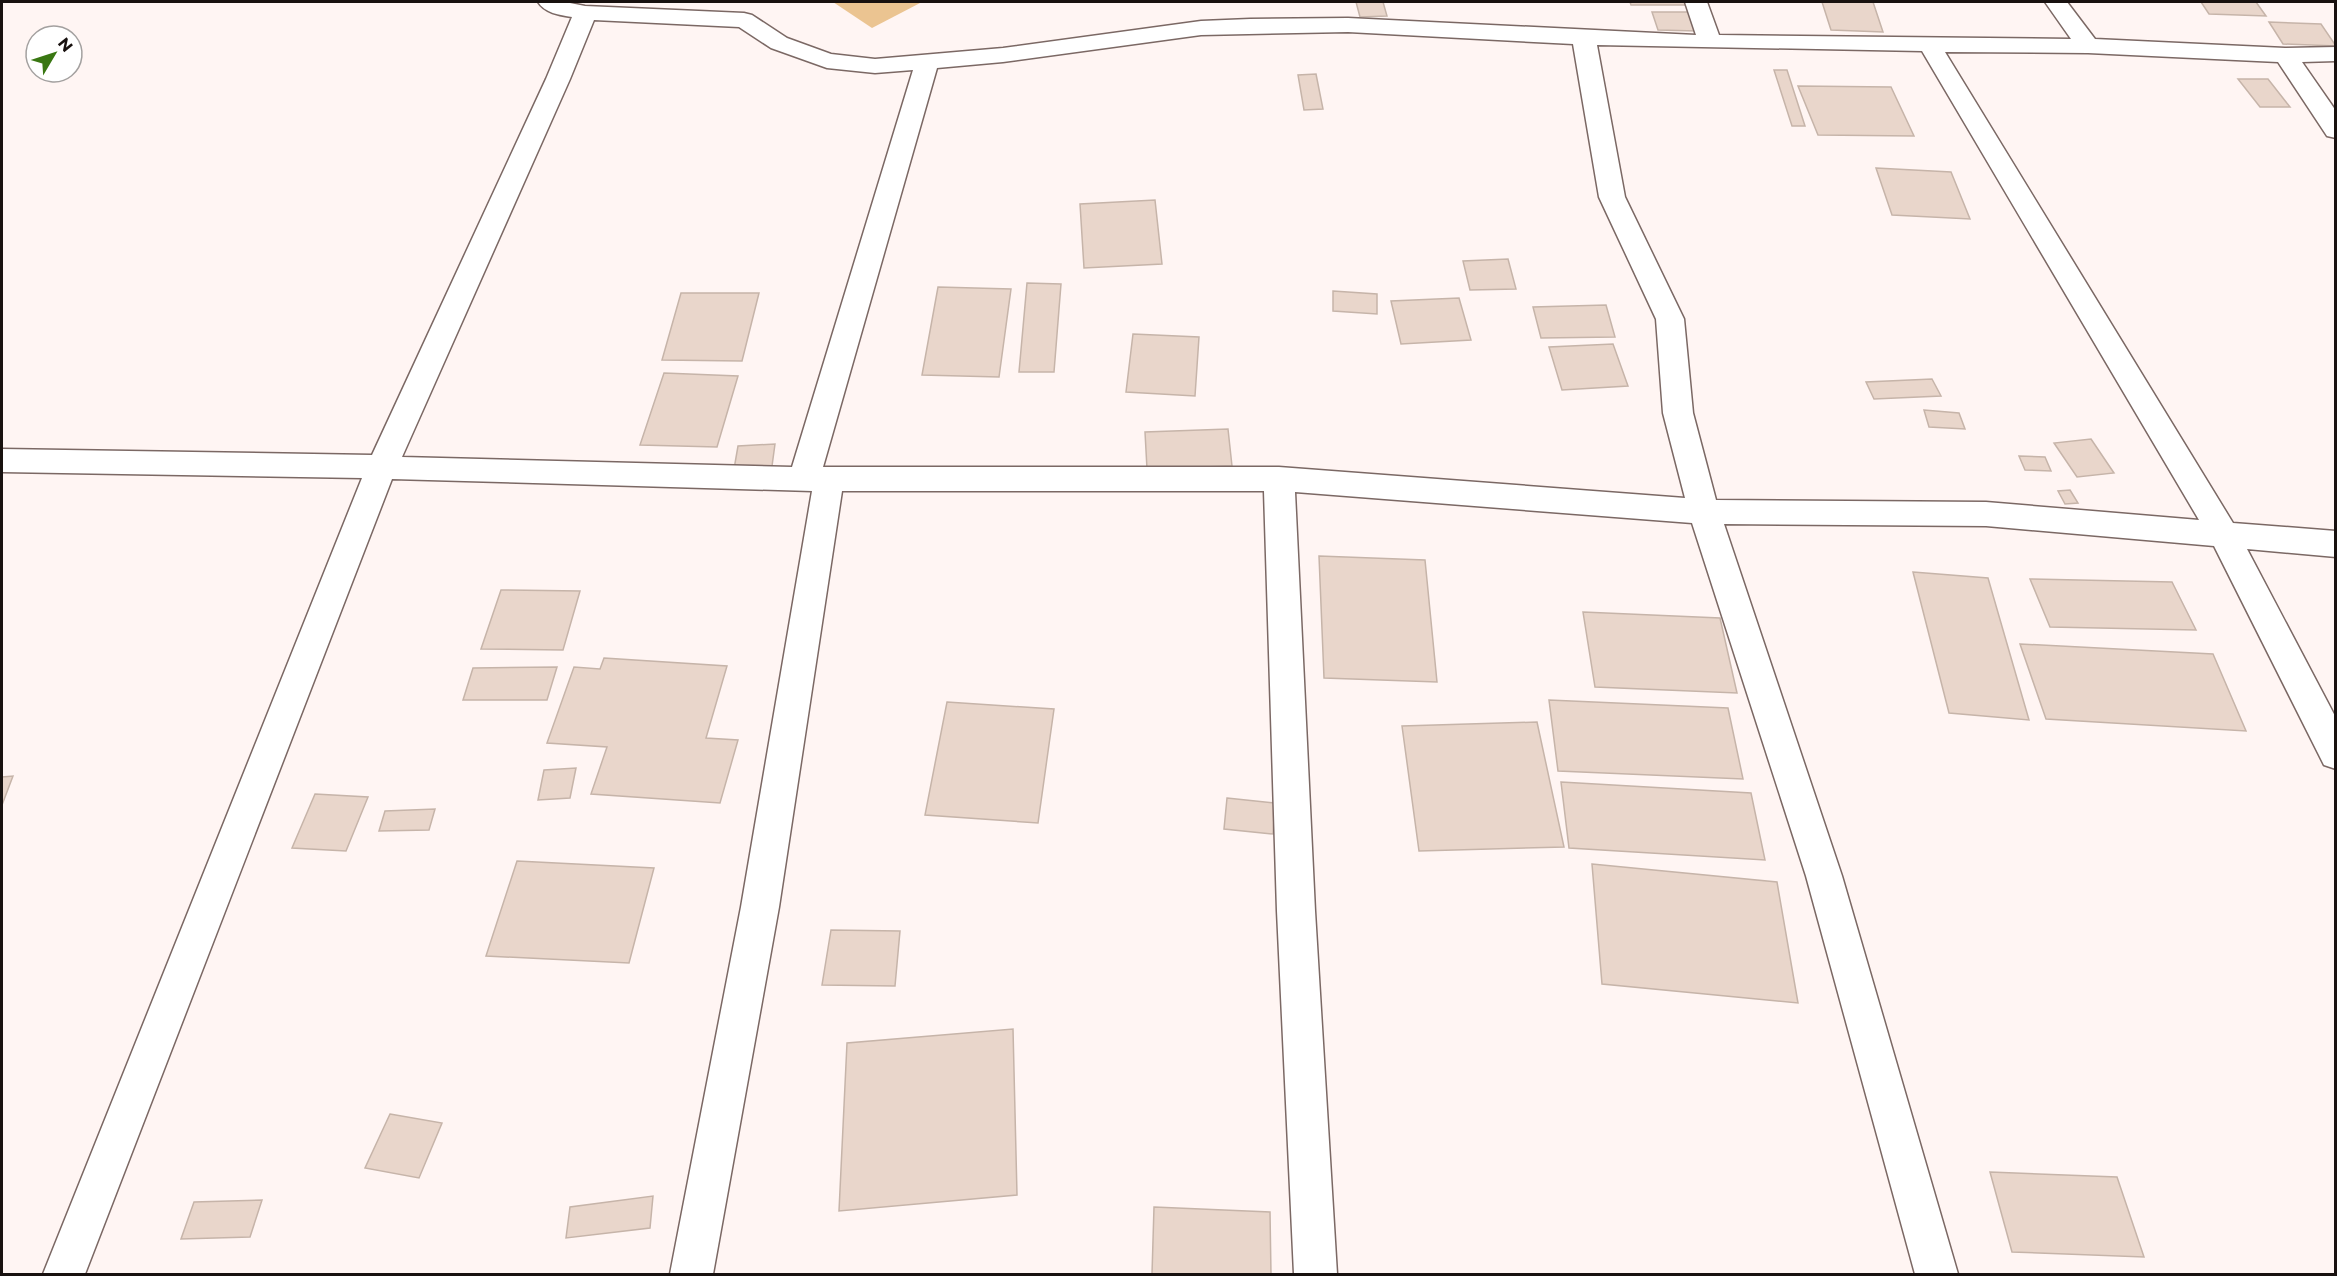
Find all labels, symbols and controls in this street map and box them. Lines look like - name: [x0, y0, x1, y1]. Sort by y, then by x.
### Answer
- north arrow: [24, 24, 84, 84]
- text: N: [54, 34, 77, 56]

